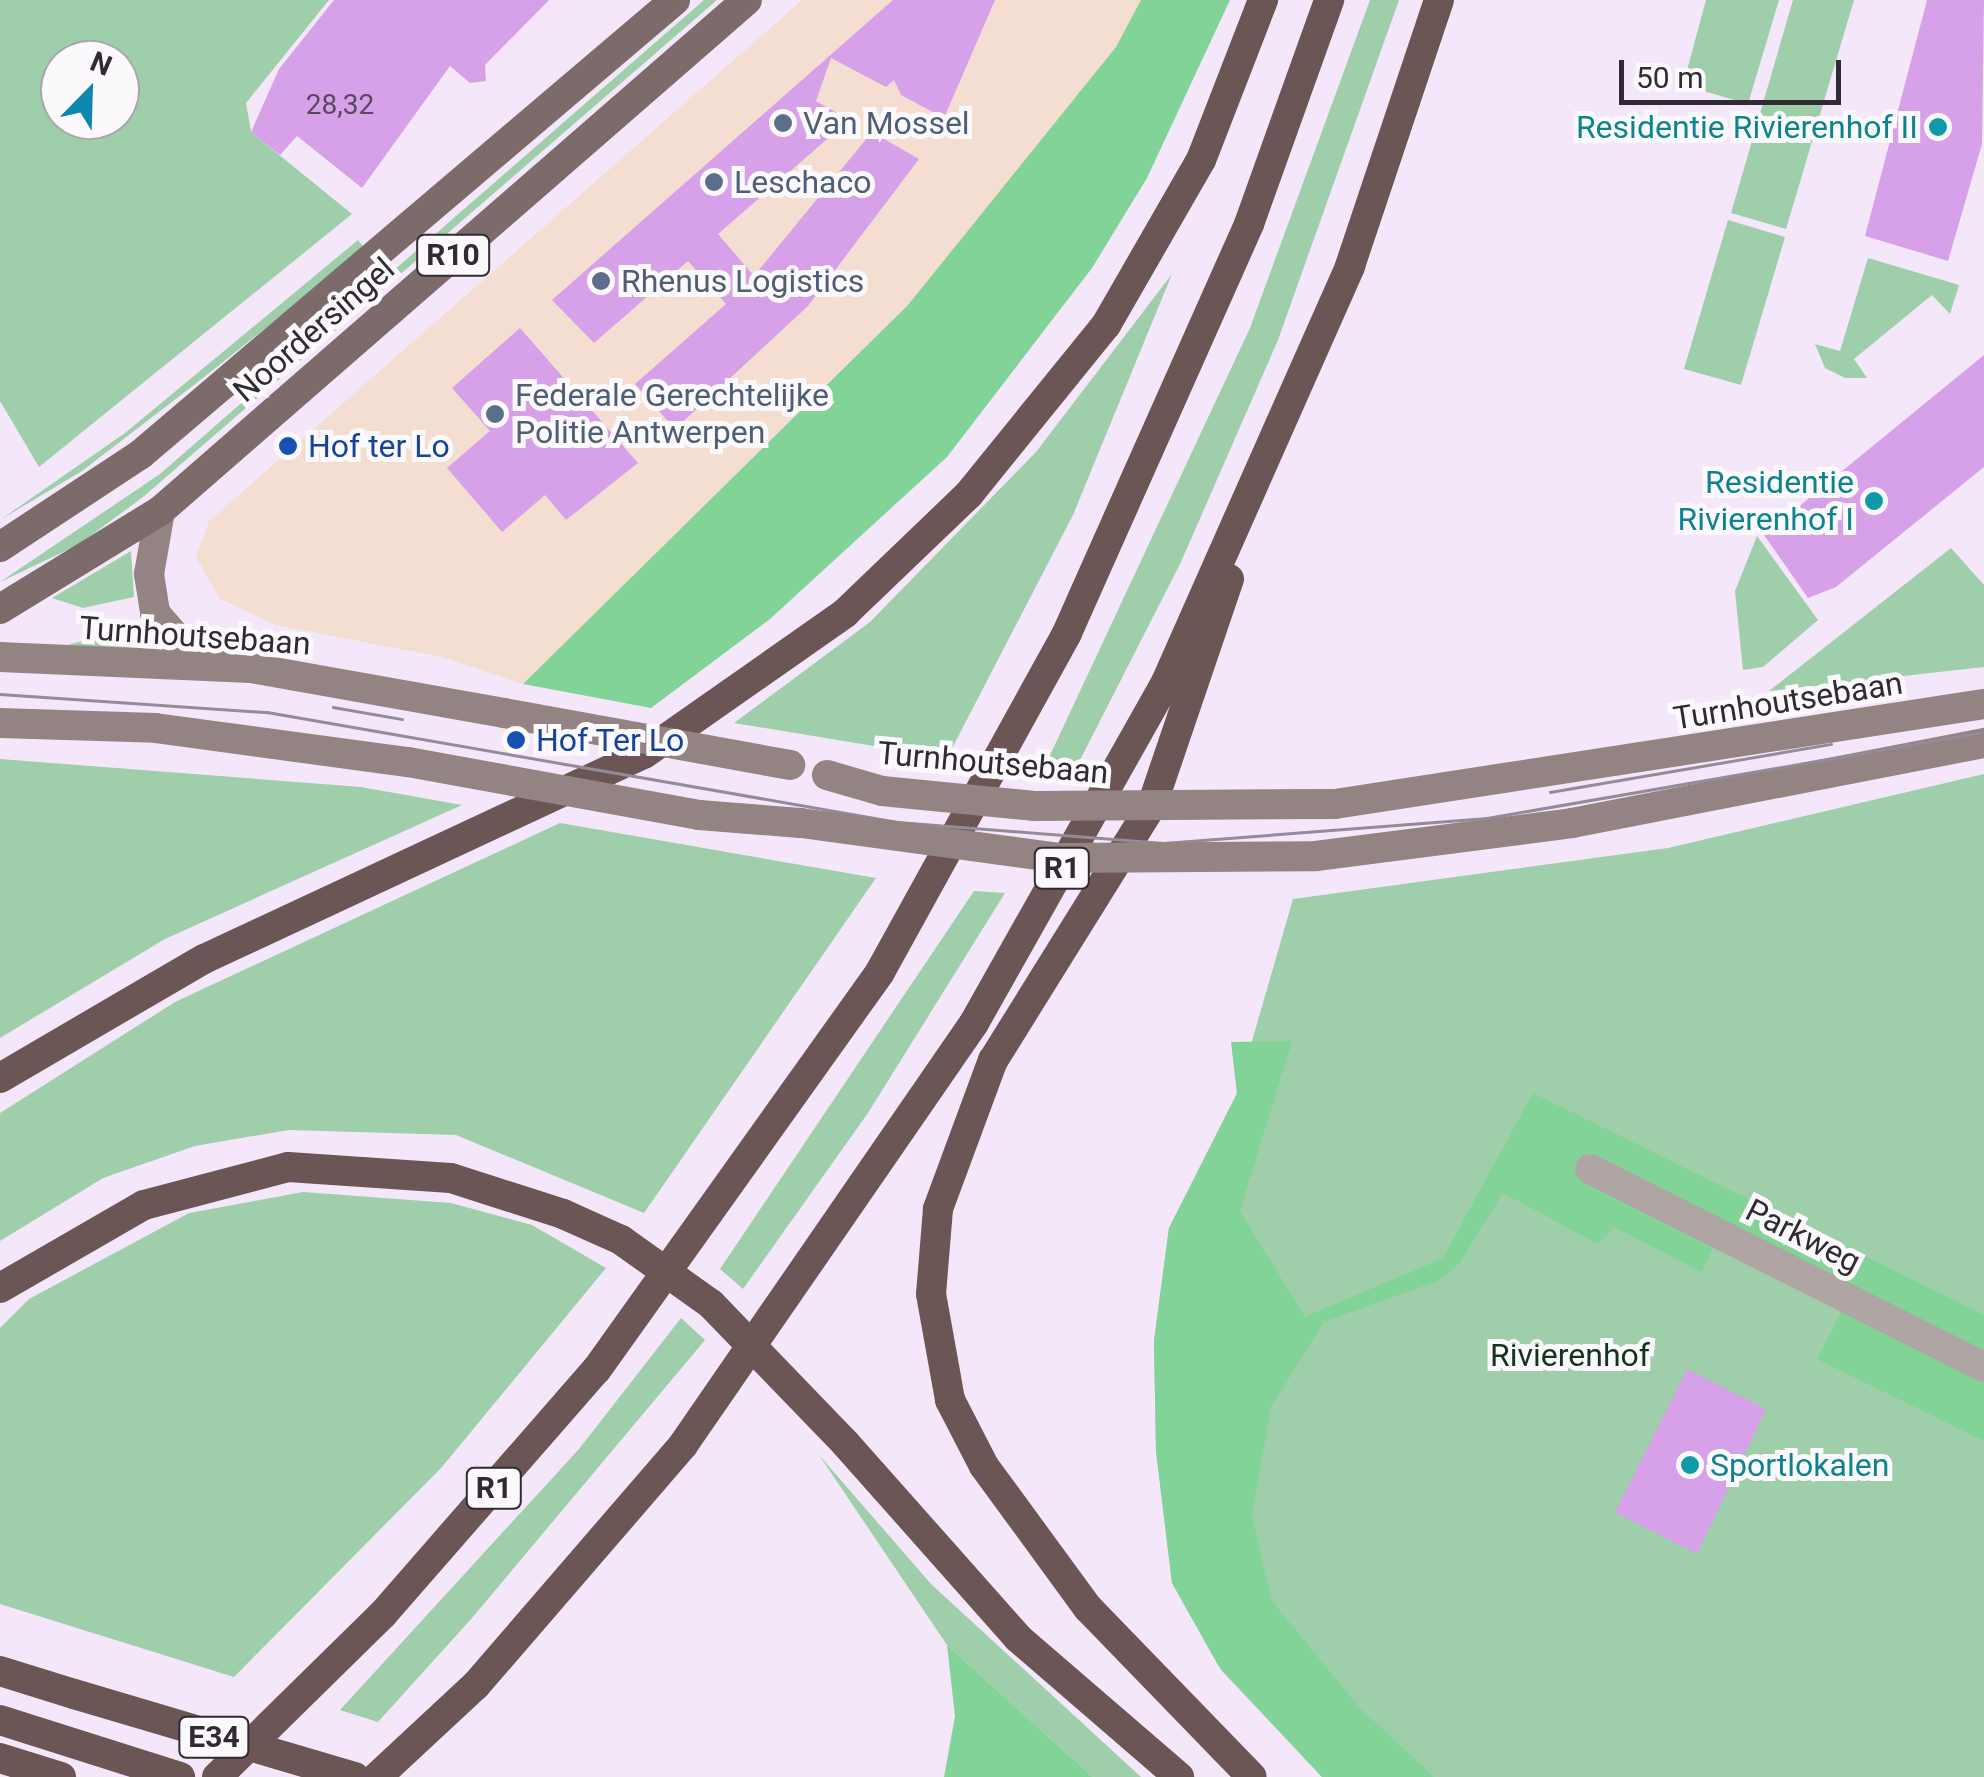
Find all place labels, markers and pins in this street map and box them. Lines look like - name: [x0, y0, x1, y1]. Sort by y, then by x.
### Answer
- place label: Van Mossel: [803, 104, 970, 142]
- place label: Residentie Rivierenhof II: [1576, 108, 1918, 146]
- marker: Van Mossel: [772, 112, 794, 134]
- marker: Residentie Rivierenhof II: [1927, 116, 1949, 138]
- place label: Leschaco: [734, 163, 872, 201]
- marker: Leschaco: [703, 171, 725, 193]
- place label: Rhenus Logistics: [621, 262, 864, 300]
- marker: Rhenus Logistics: [590, 270, 612, 292]
- place label: Federale Gerechtelijke Politie Antwerpen: [515, 377, 829, 452]
- marker: Federale Gerechtelijke Politie Antwerpen: [484, 403, 506, 425]
- place label: Hof ter Lo: [308, 427, 450, 465]
- marker: Hof ter Lo: [277, 435, 299, 457]
- place label: Residentie Rivierenhof I: [1677, 464, 1854, 539]
- marker: Residentie Rivierenhof I: [1863, 490, 1885, 512]
- place label: Hof Ter Lo: [536, 721, 685, 759]
- marker: Hof Ter Lo: [505, 729, 527, 751]
- place label: Sportlokalen: [1710, 1446, 1889, 1484]
- marker: Sportlokalen: [1679, 1454, 1701, 1476]

